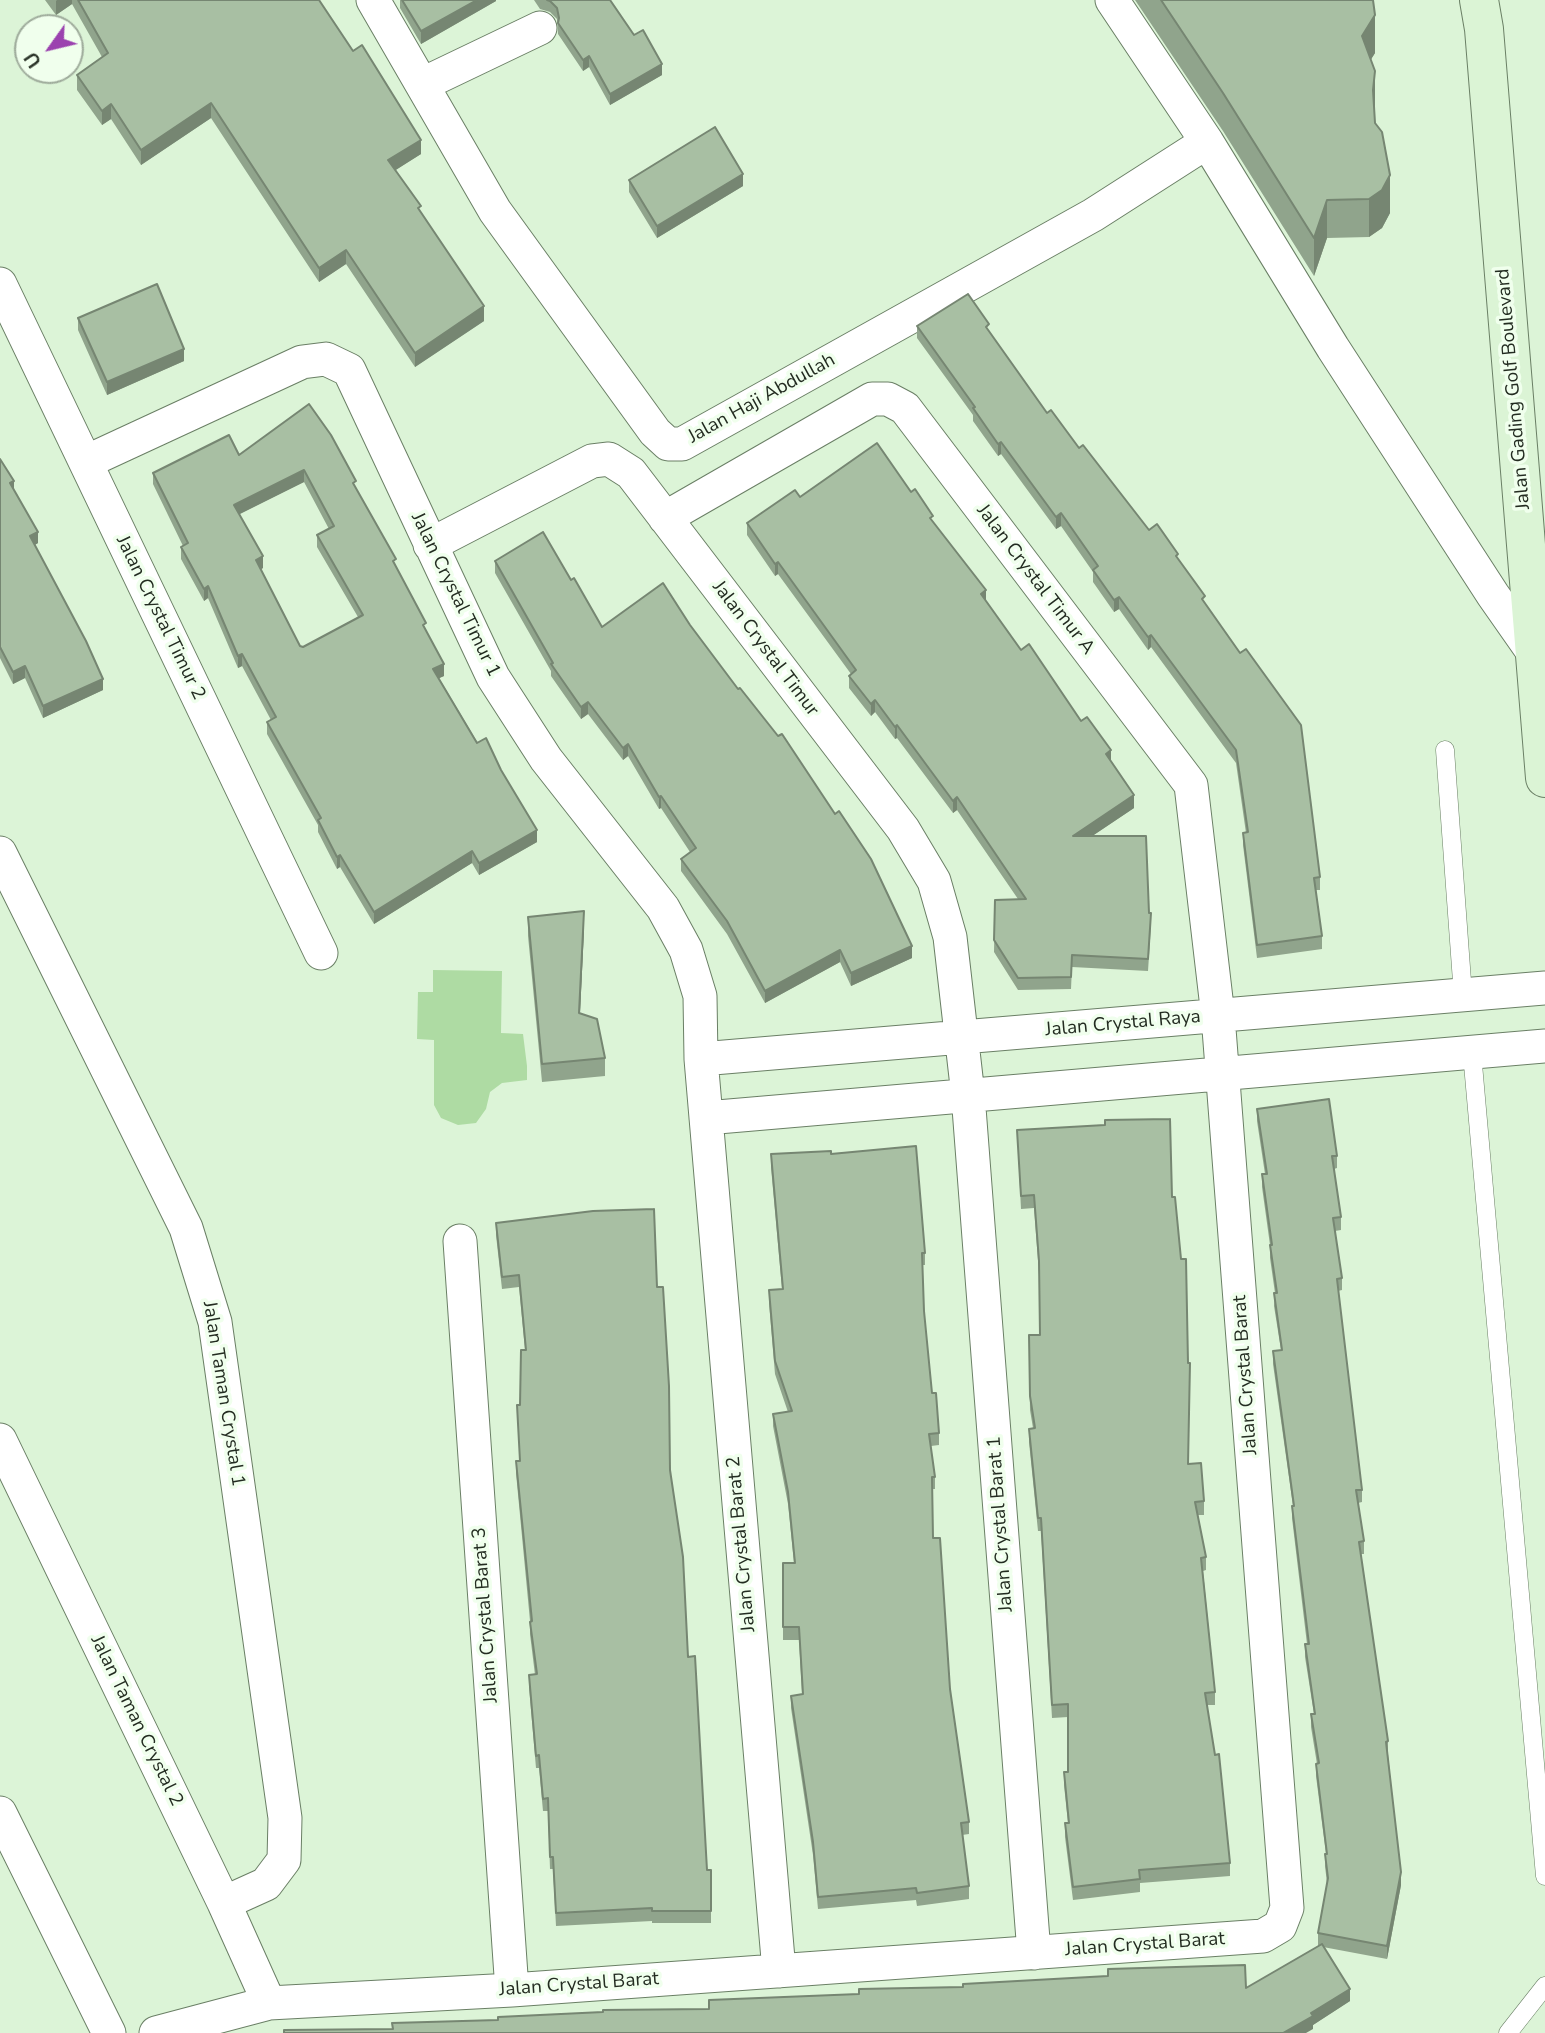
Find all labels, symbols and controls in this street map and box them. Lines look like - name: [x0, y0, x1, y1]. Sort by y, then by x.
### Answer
- north arrow: [14, 14, 84, 84]
- text: U: [19, 47, 48, 73]
- street label: Jalan Gading Golf Boulevard: [1492, 268, 1536, 510]
- street label: Jalan Haji Abdullah: [684, 349, 840, 449]
- street label: Jalan Crystal Timur A: [971, 501, 1099, 659]
- street label: Jalan Crystal Timur 1: [405, 509, 505, 681]
- street label: Jalan Crystal Timur 2: [110, 532, 210, 704]
- street label: Jalan Crystal Timur: [707, 577, 823, 721]
- street label: Jalan Crystal Raya: [1044, 1006, 1202, 1042]
- street label: Jalan Crystal Barat: [1229, 1294, 1263, 1456]
- street label: Jalan Taman Crystal 1: [197, 1300, 249, 1488]
- street label: Jalan Crystal Barat 1: [983, 1435, 1019, 1613]
- street label: Jalan Crystal Barat 2: [723, 1455, 761, 1633]
- street label: Jalan Crystal Barat 3: [468, 1526, 504, 1704]
- street label: Jalan Taman Crystal 2: [85, 1632, 187, 1810]
- street label: Jalan Crystal Barat: [1064, 1928, 1226, 1962]
- street label: Jalan Crystal Barat: [498, 1968, 660, 2002]

